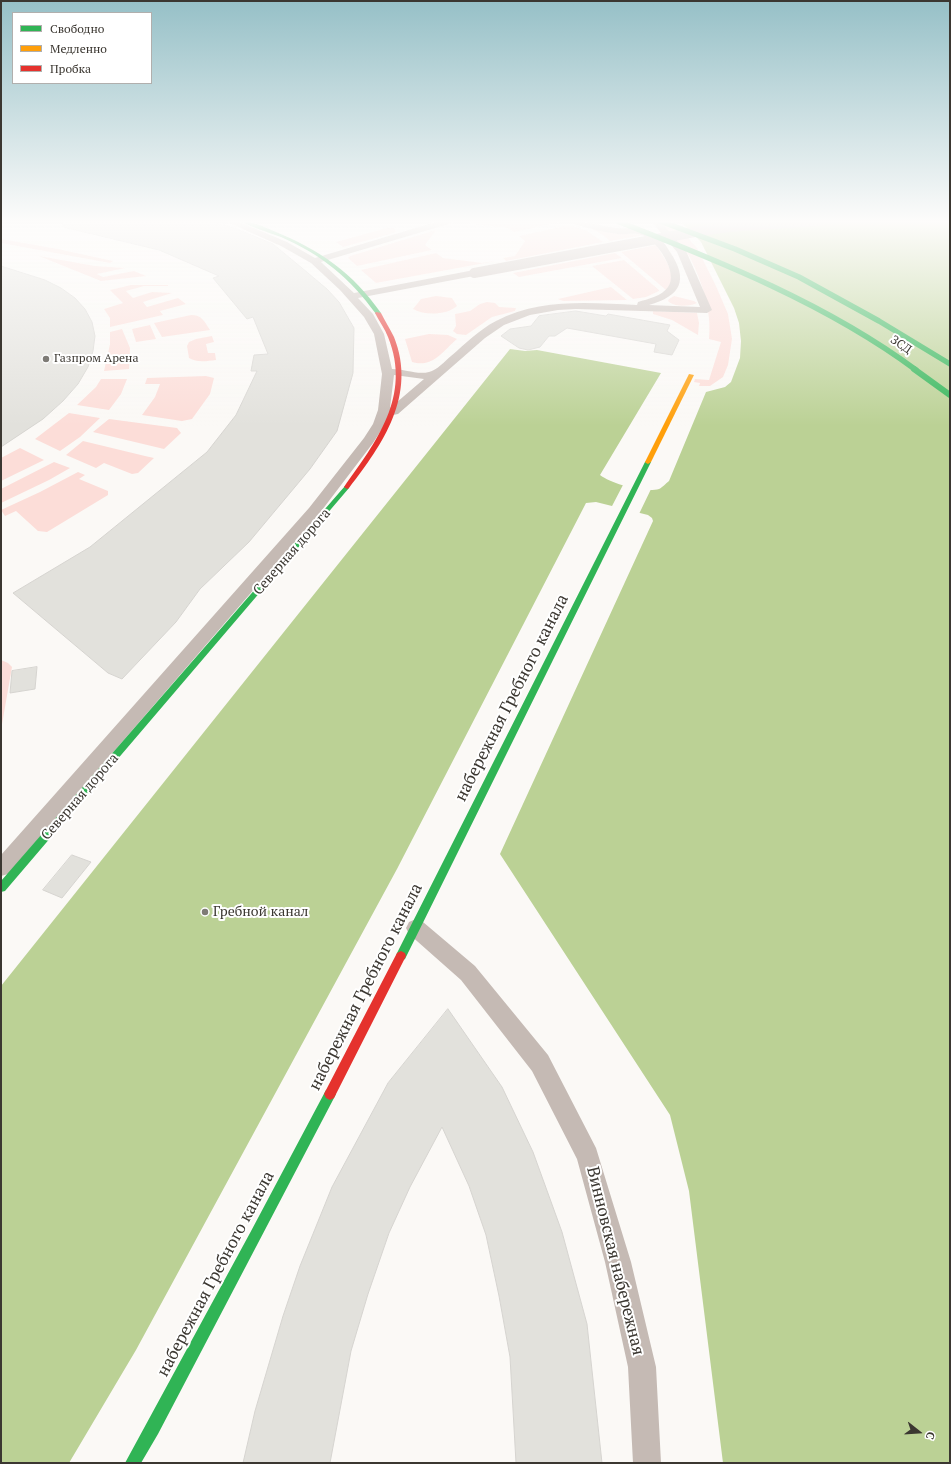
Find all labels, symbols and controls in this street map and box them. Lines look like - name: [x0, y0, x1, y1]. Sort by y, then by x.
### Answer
- legend: [12, 12, 152, 84]
- text: Свободно: [50, 21, 104, 36]
- text: Медленно: [50, 41, 107, 56]
- text: Пробка: [50, 61, 91, 76]
- street label: ЗСД: [888, 333, 914, 357]
- place label: Газпром Арена: [54, 352, 138, 366]
- marker: Газпром Арена: [41, 354, 51, 364]
- street label: Северная дорога: [250, 505, 334, 599]
- street label: набережная Гребного канала: [451, 591, 573, 805]
- street label: Северная дорога: [38, 750, 122, 844]
- street label: набережная Гребного канала: [305, 880, 427, 1094]
- place label: Гребной канал: [213, 904, 308, 920]
- marker: Гребной канал: [200, 907, 210, 917]
- street label: Винновская набережная: [582, 1165, 648, 1357]
- street label: набережная Гребного канала: [153, 1168, 279, 1380]
- north arrow: [899, 1412, 939, 1452]
- text: С: [923, 1430, 938, 1441]

